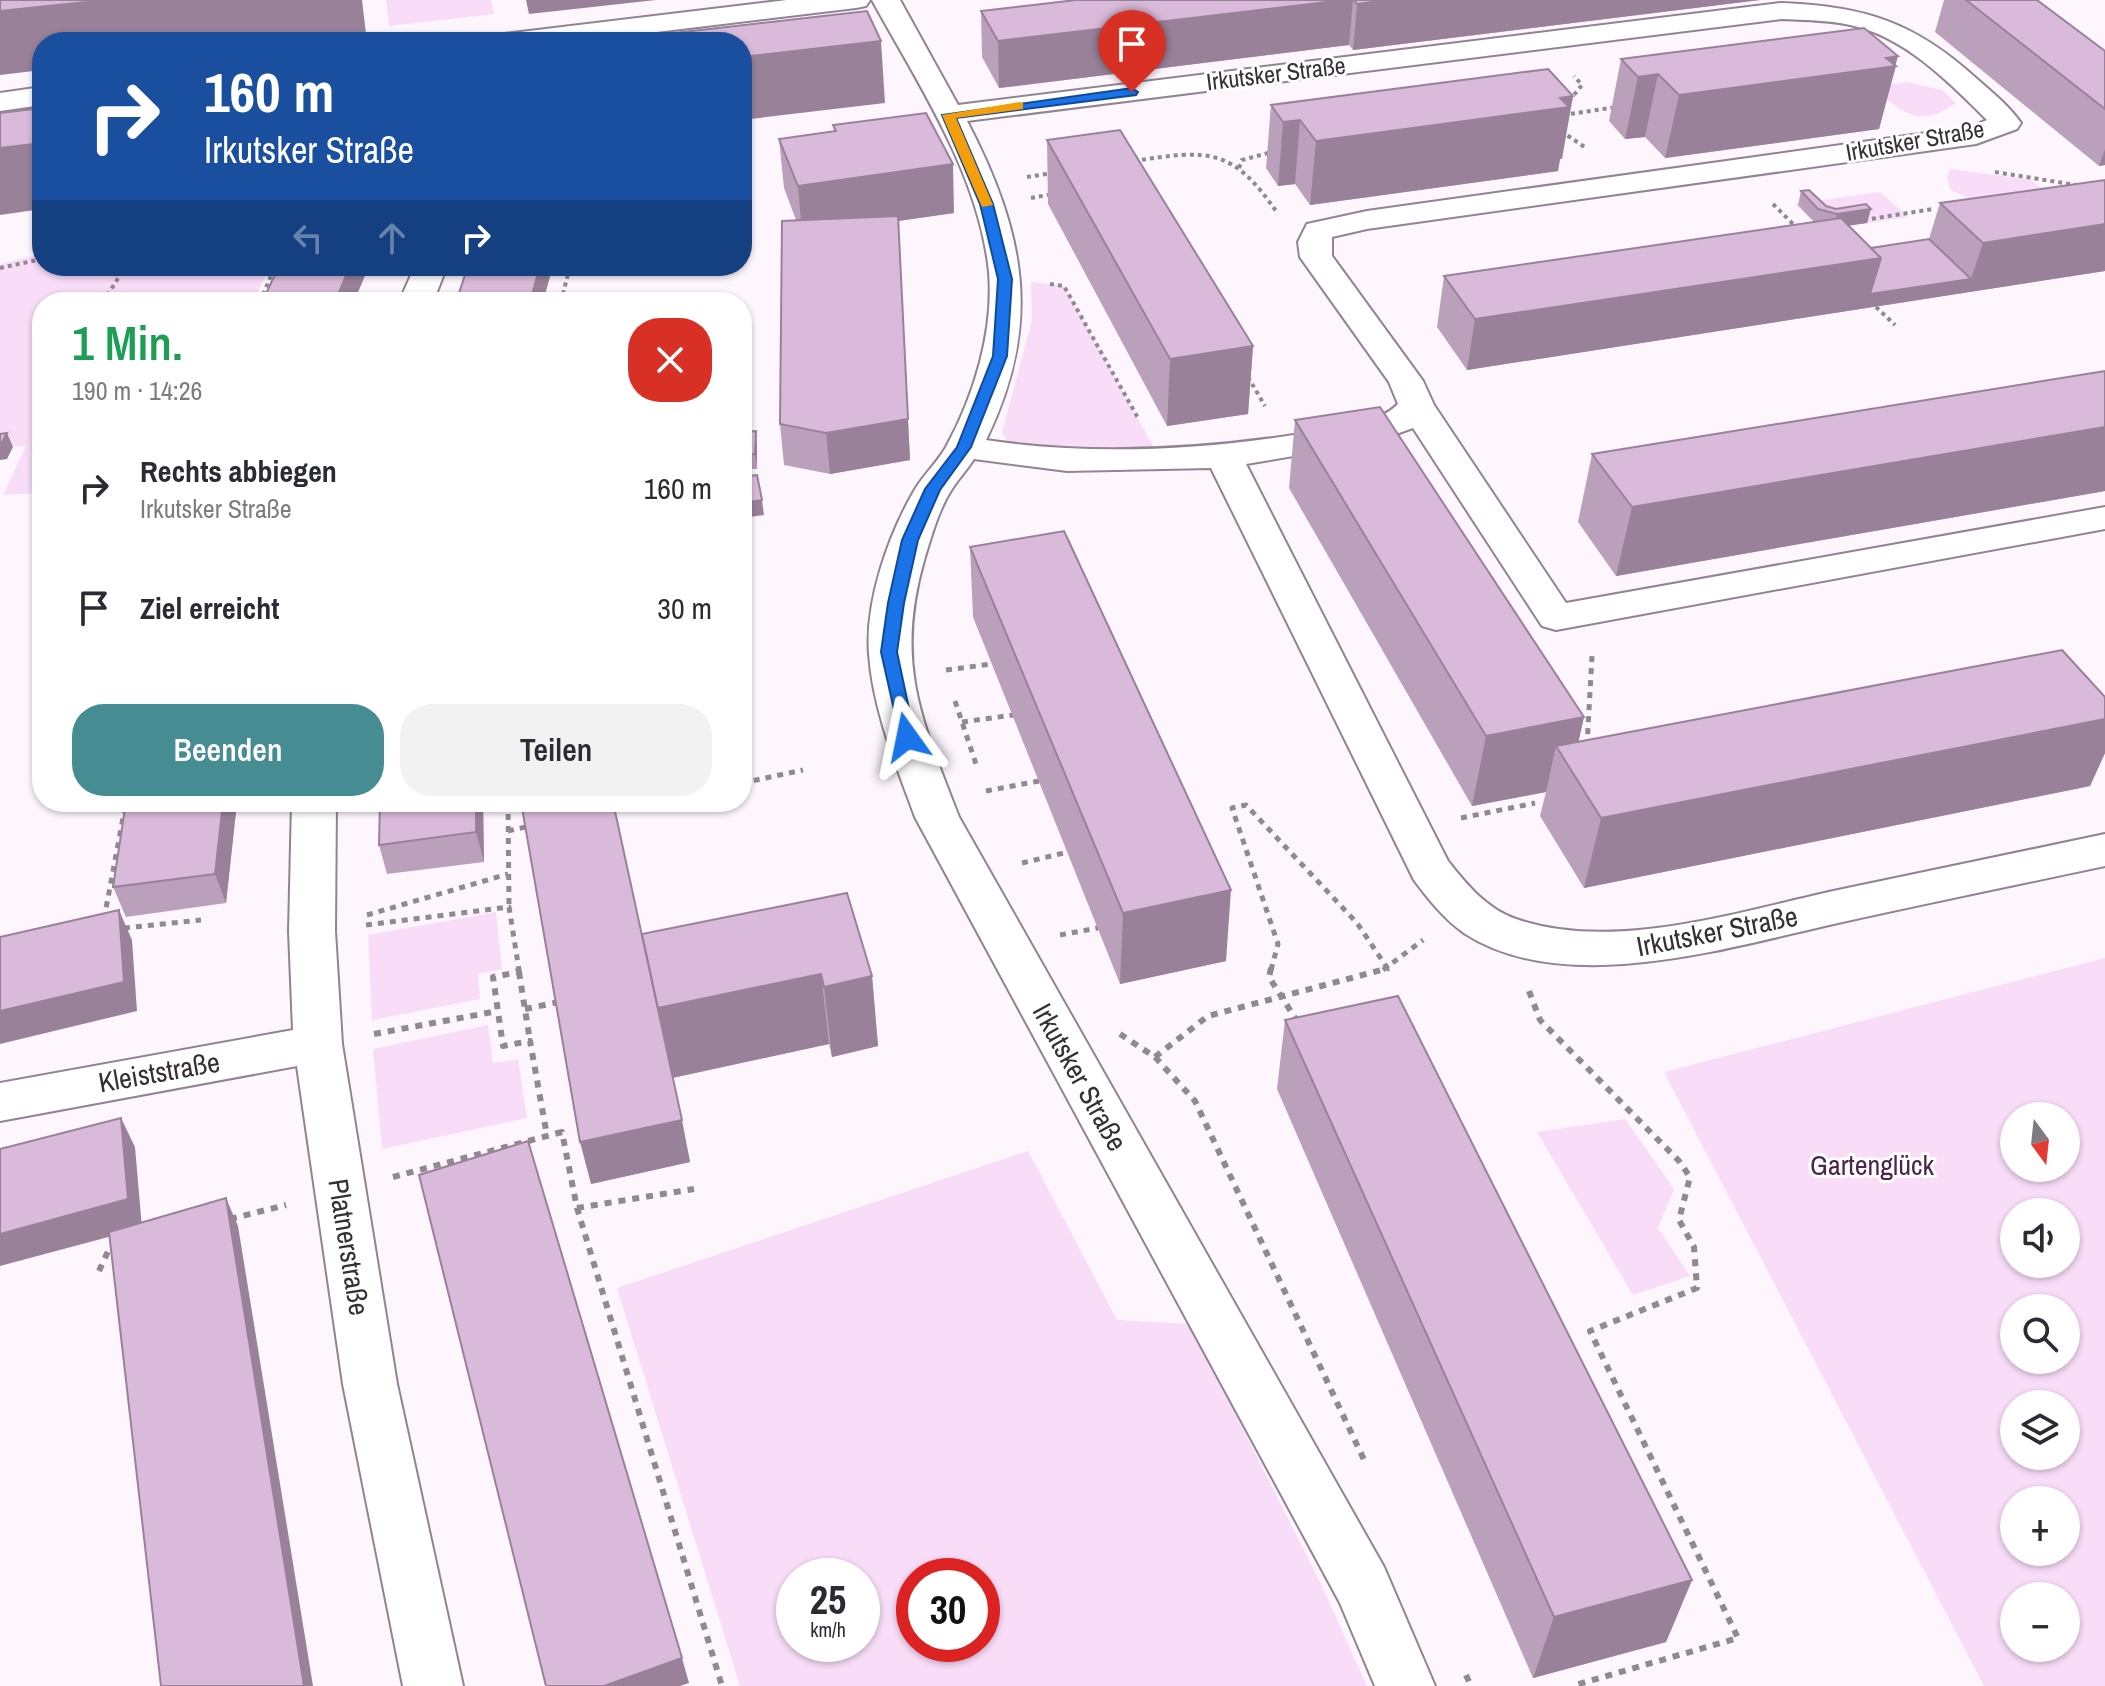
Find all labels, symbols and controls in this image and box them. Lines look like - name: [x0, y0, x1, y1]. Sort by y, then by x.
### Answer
- pin: [1098, 10, 1166, 92]
- icon: arrive: [1110, 22, 1154, 66]
- street label: Irkutsker Straße: [1204, 49, 1347, 97]
- text: 160 m: [204, 54, 334, 129]
- icon: right: [72, 64, 176, 168]
- street label: Irkutsker Straße: [1843, 112, 1987, 168]
- text: Irkutsker Straße: [204, 126, 414, 174]
- icon: left: [286, 216, 330, 260]
- icon: ahead: [370, 216, 414, 260]
- icon: right: [454, 216, 498, 260]
- text: 1 Min.: [72, 310, 183, 375]
- button: close: [628, 318, 712, 402]
- text: 190 m · 14:26: [72, 373, 202, 408]
- text: Rechts abbiegen: [140, 451, 337, 491]
- icon: right: [72, 466, 116, 510]
- text: 160 m: [644, 468, 712, 508]
- text: Irkutsker Straße: [140, 491, 292, 526]
- icon: arrive: [72, 586, 116, 630]
- text: Ziel erreicht: [140, 588, 279, 628]
- text: 30 m: [657, 588, 712, 628]
- position arrow: [865, 695, 949, 779]
- button: Beenden: [72, 704, 384, 796]
- button: Teilen: [400, 704, 712, 796]
- street label: Irkutsker Straße: [1633, 897, 1801, 965]
- street label: Irkutsker Straße: [1024, 996, 1136, 1158]
- street label: Kleiststraße: [95, 1043, 223, 1101]
- north arrow: [2000, 1102, 2080, 1182]
- map controls: [2000, 1102, 2080, 1662]
- park label: Gartenglück: [1810, 1146, 1934, 1184]
- street label: Platnerstraße: [319, 1176, 379, 1318]
- button: sound: [2000, 1198, 2080, 1278]
- button: search: [2000, 1294, 2080, 1374]
- button: layers: [2000, 1390, 2080, 1470]
- button: +: [2000, 1486, 2080, 1566]
- speed limit sign: 30: [896, 1558, 1000, 1662]
- text: 25: [810, 1573, 846, 1626]
- button: −: [2000, 1582, 2080, 1662]
- text: km/h: [810, 1616, 846, 1643]

